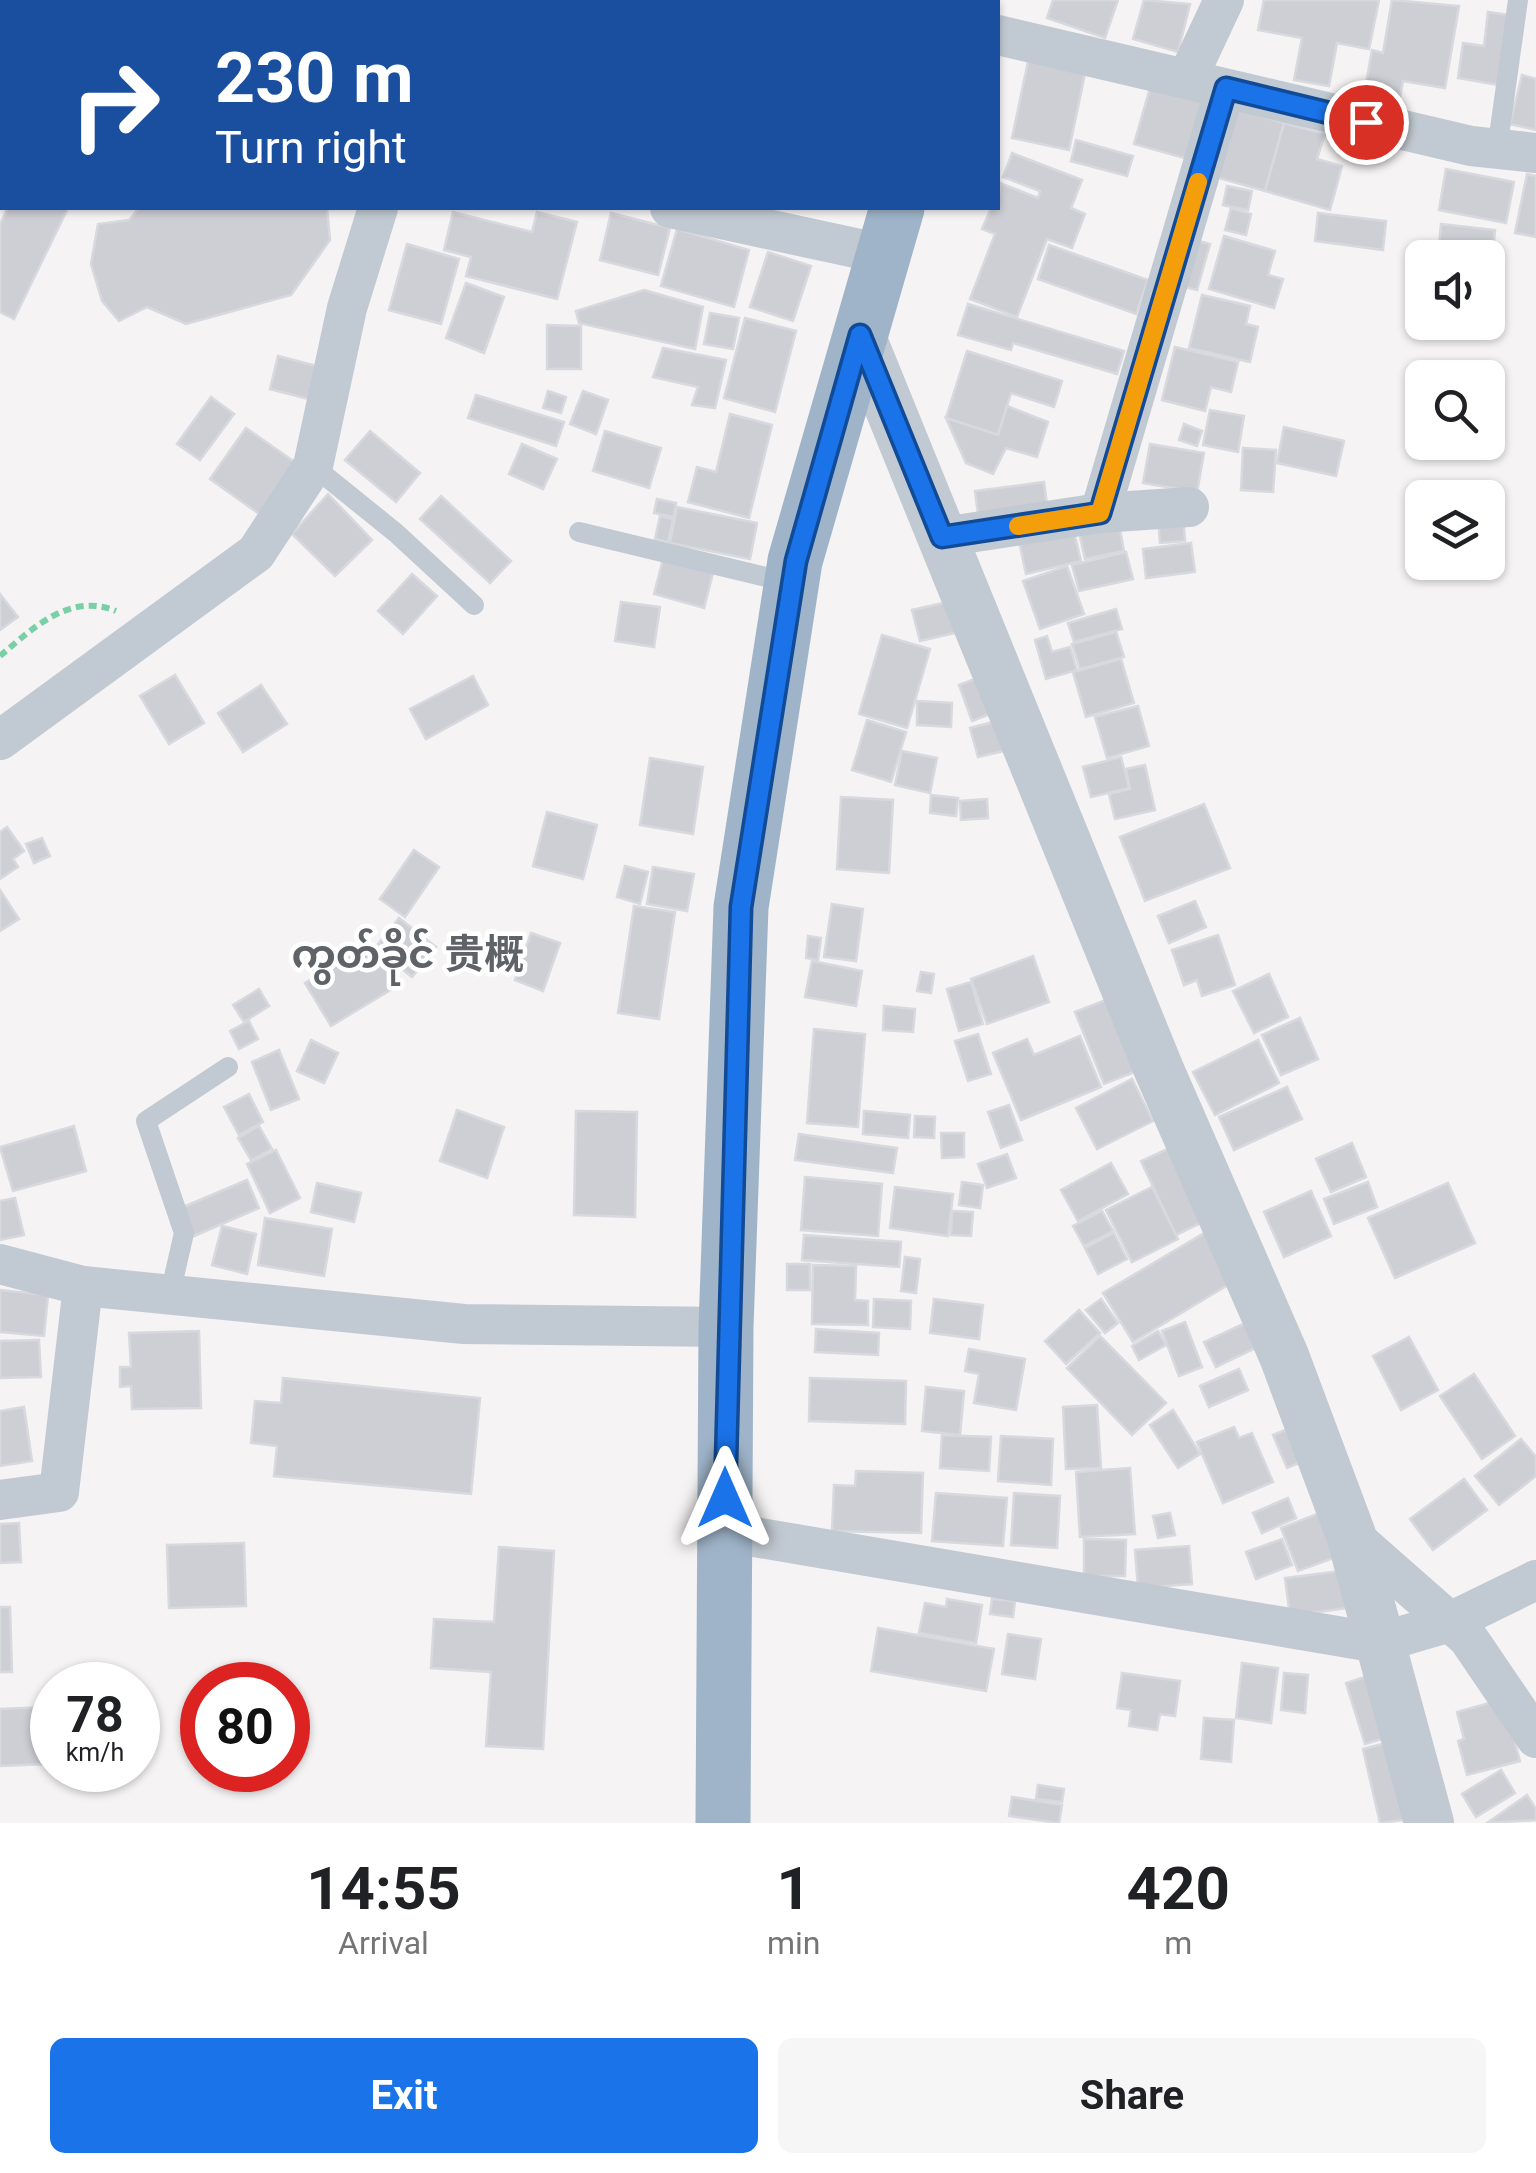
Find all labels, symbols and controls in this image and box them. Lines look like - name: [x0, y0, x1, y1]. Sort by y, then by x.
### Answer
- text: 230 m: [215, 37, 414, 119]
- icon: right: [50, 40, 180, 170]
- pin: [1324, 80, 1409, 165]
- icon: arrive: [1339, 95, 1394, 150]
- text: Turn right: [215, 121, 407, 174]
- map controls: [1405, 240, 1505, 580]
- button: sound: [1405, 240, 1505, 340]
- button: search: [1405, 360, 1505, 460]
- button: layers: [1405, 480, 1505, 580]
- district label: ကွတ်ခိုင် 贵概: [291, 928, 525, 986]
- position arrow: [673, 1446, 777, 1550]
- speed limit sign: 80: [180, 1662, 310, 1792]
- text: 78: [66, 1686, 124, 1744]
- text: km/h: [66, 1738, 124, 1767]
- text: 14:55: [306, 1853, 461, 1924]
- text: 1: [776, 1853, 811, 1924]
- text: 420: [1127, 1853, 1230, 1924]
- text: Arrival: [338, 1924, 429, 1962]
- text: min: [767, 1924, 820, 1962]
- text: m: [1164, 1924, 1192, 1962]
- button: Exit: [50, 2038, 758, 2153]
- button: Share: [778, 2038, 1486, 2153]

